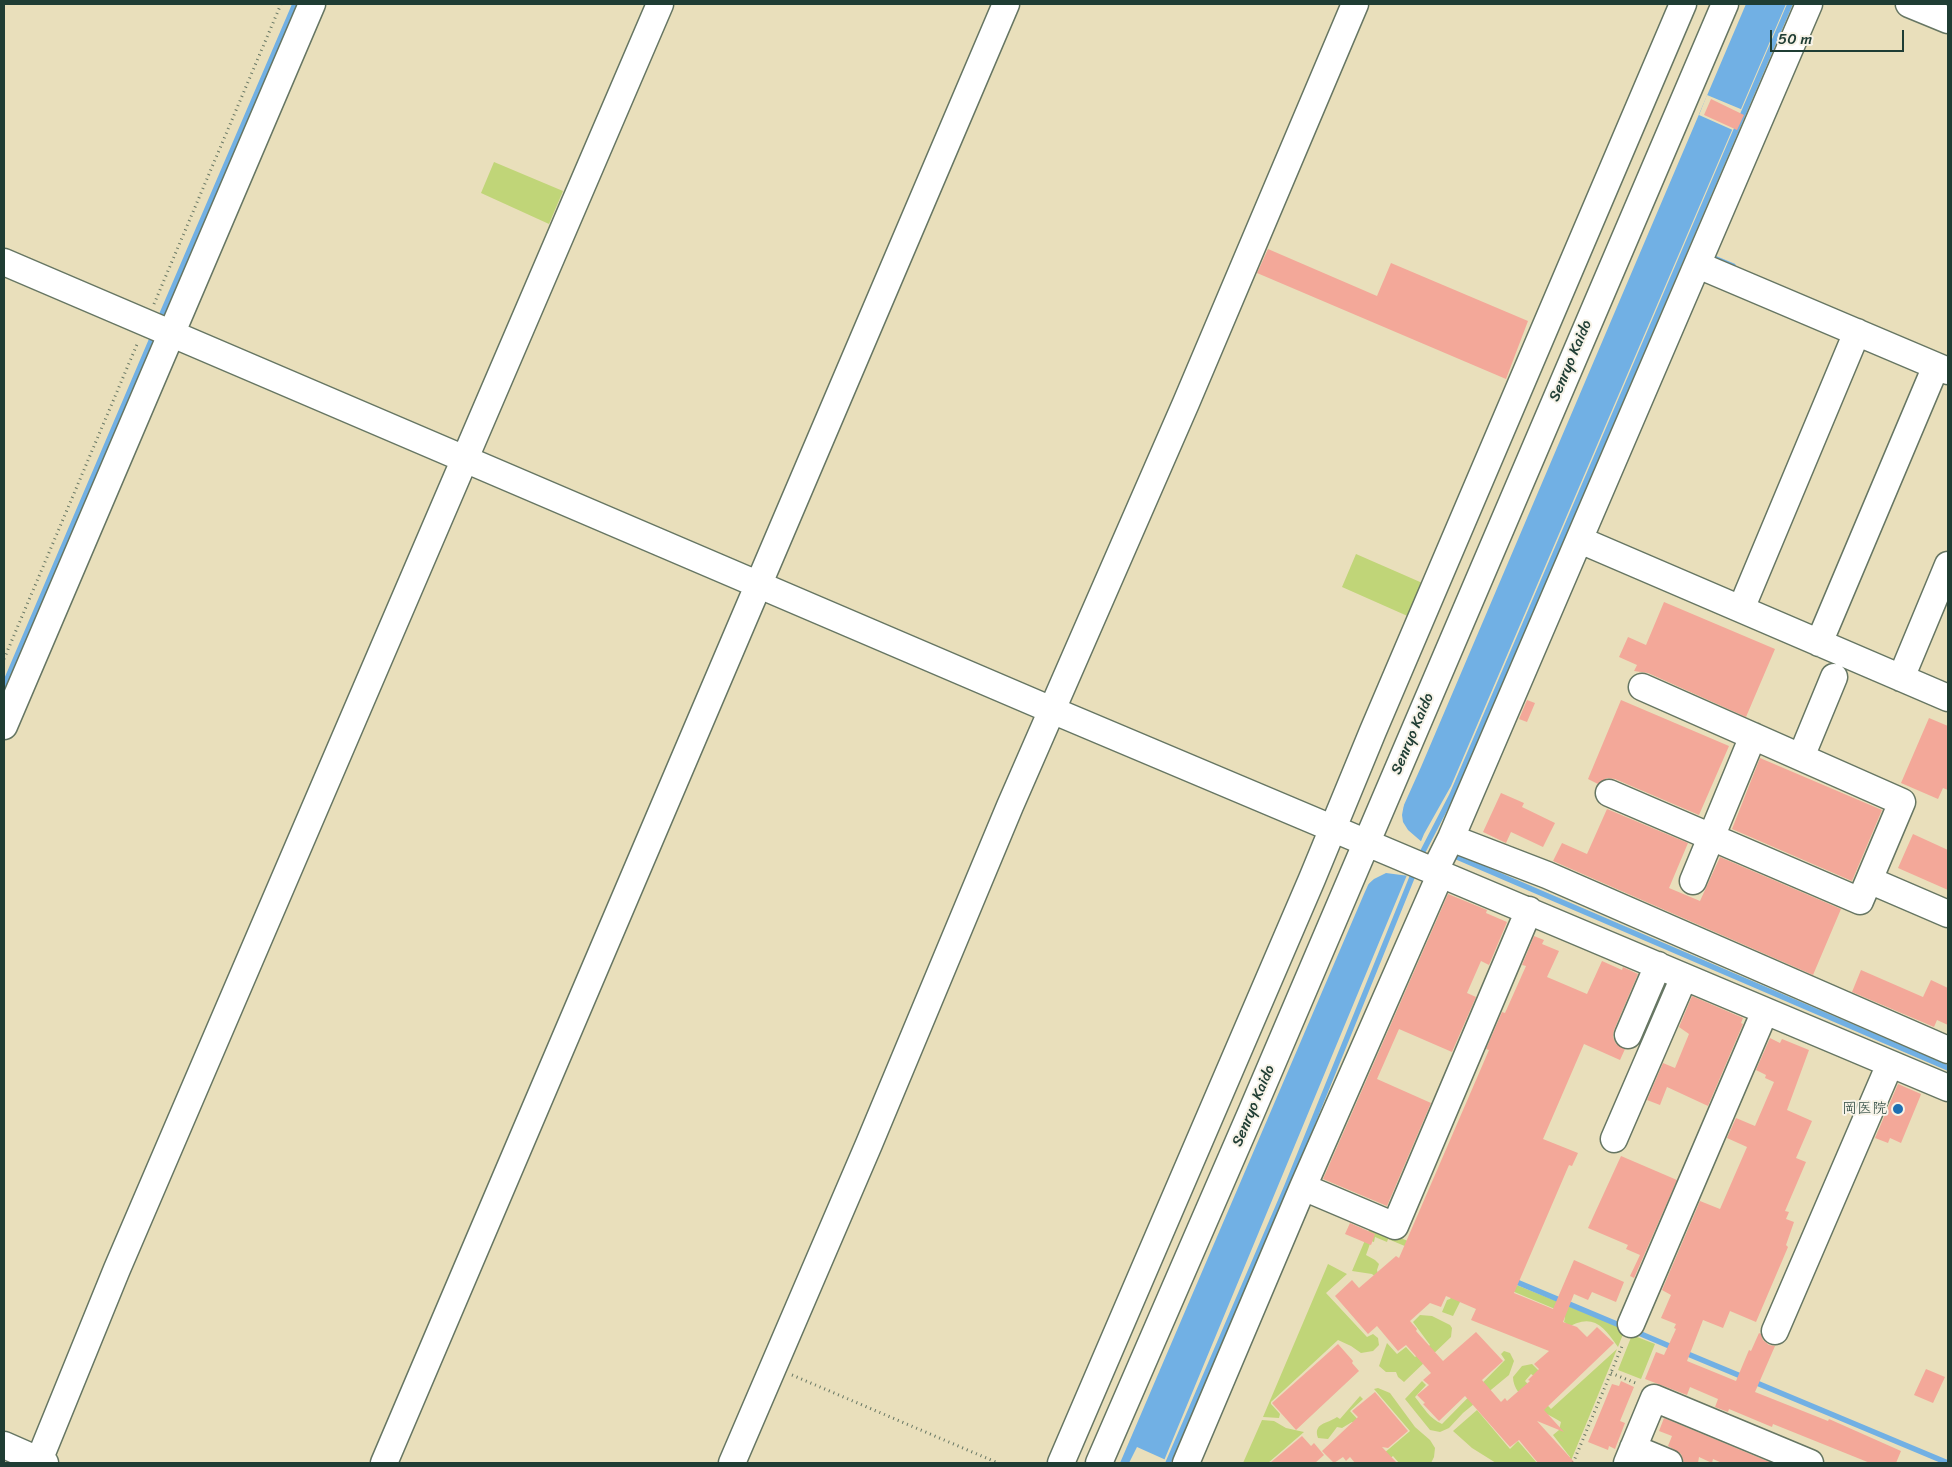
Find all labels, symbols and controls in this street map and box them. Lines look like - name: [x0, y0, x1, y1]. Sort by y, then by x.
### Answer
- scale bar: [1772, 20, 1906, 52]
- text: 50 m: [1778, 26, 1812, 52]
- street label: Senryo Kaido: [1546, 318, 1596, 404]
- street label: Senryo Kaido: [1388, 691, 1438, 777]
- street label: Senryo Kaido: [1229, 1063, 1279, 1149]
- place label: 岡医院: [1842, 1100, 1887, 1118]
- marker: 岡医院: [1891, 1102, 1905, 1116]

